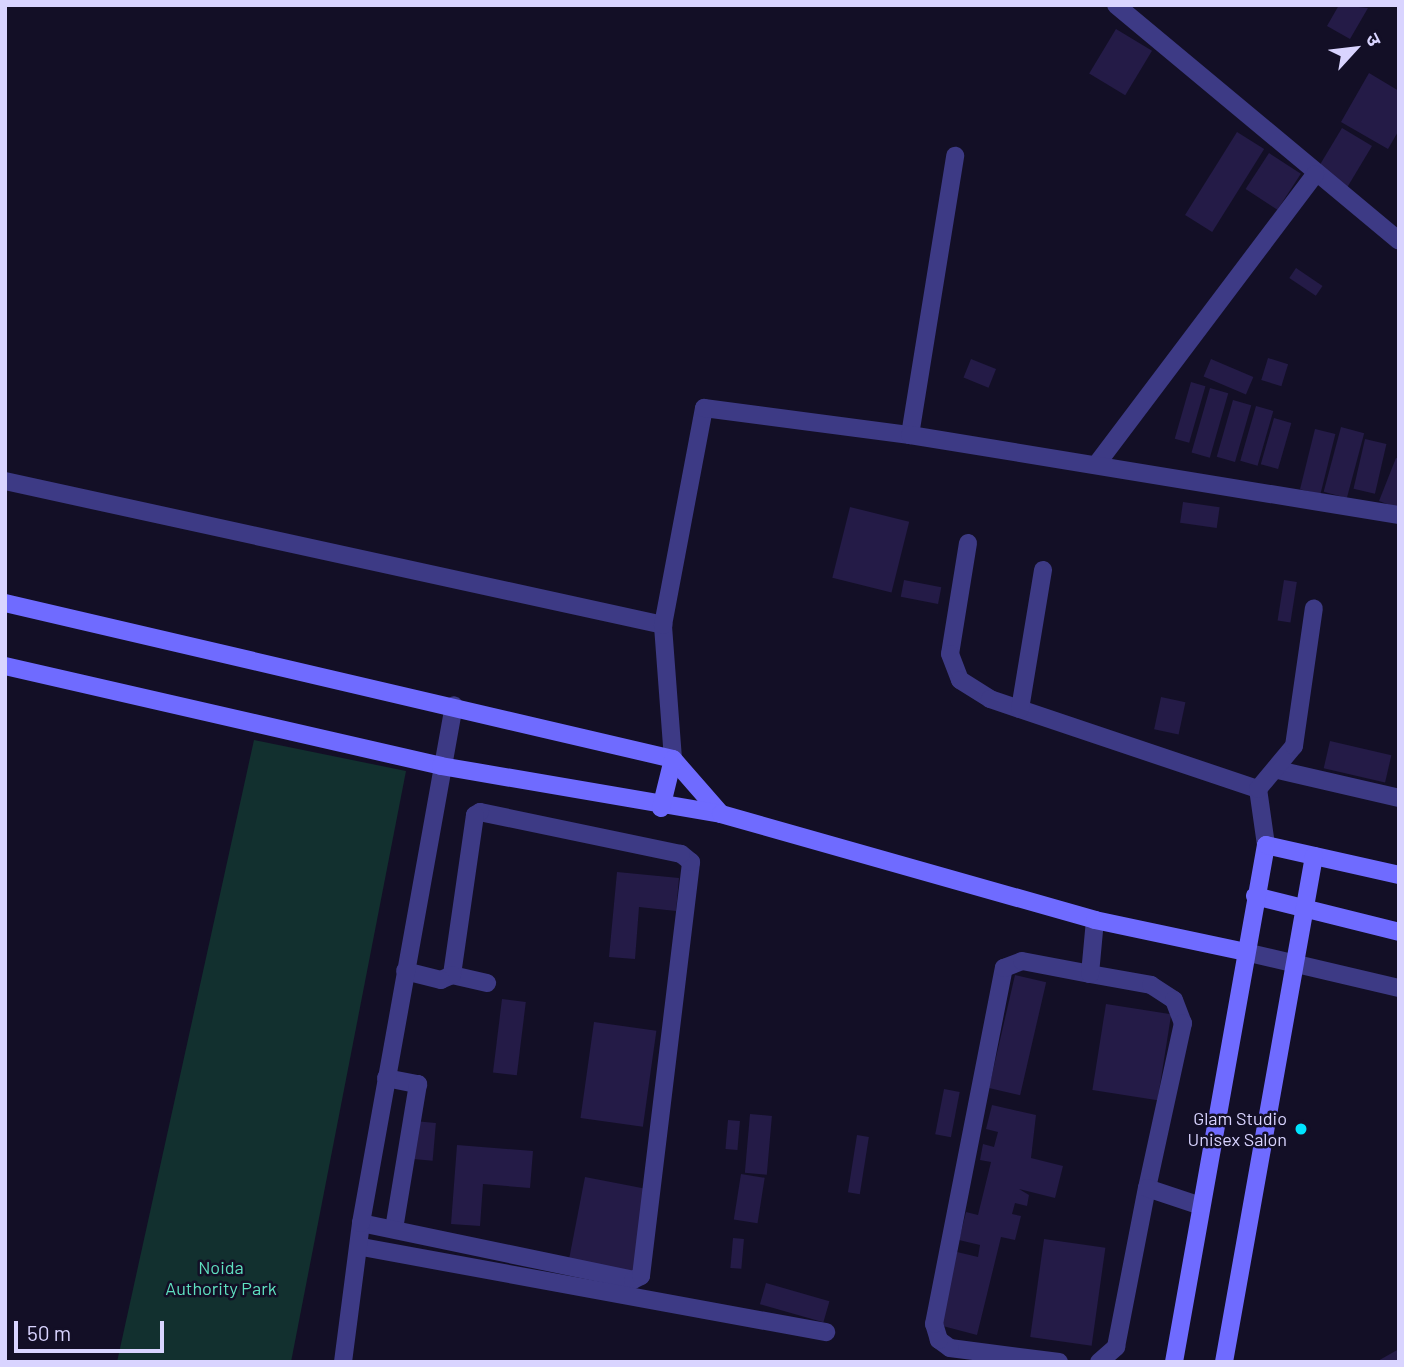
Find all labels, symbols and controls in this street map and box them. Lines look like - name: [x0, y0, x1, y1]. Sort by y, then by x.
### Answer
- north arrow: [1320, 14, 1390, 84]
- text: उ: [1361, 29, 1387, 49]
- place label: Glam Studio Unisex Salon: [1188, 1108, 1287, 1150]
- marker: Glam Studio Unisex Salon: [1293, 1121, 1309, 1137]
- park label: Noida Authority Park: [165, 1257, 277, 1300]
- scale bar: [18, 1308, 168, 1352]
- text: 50 m: [27, 1320, 71, 1345]

